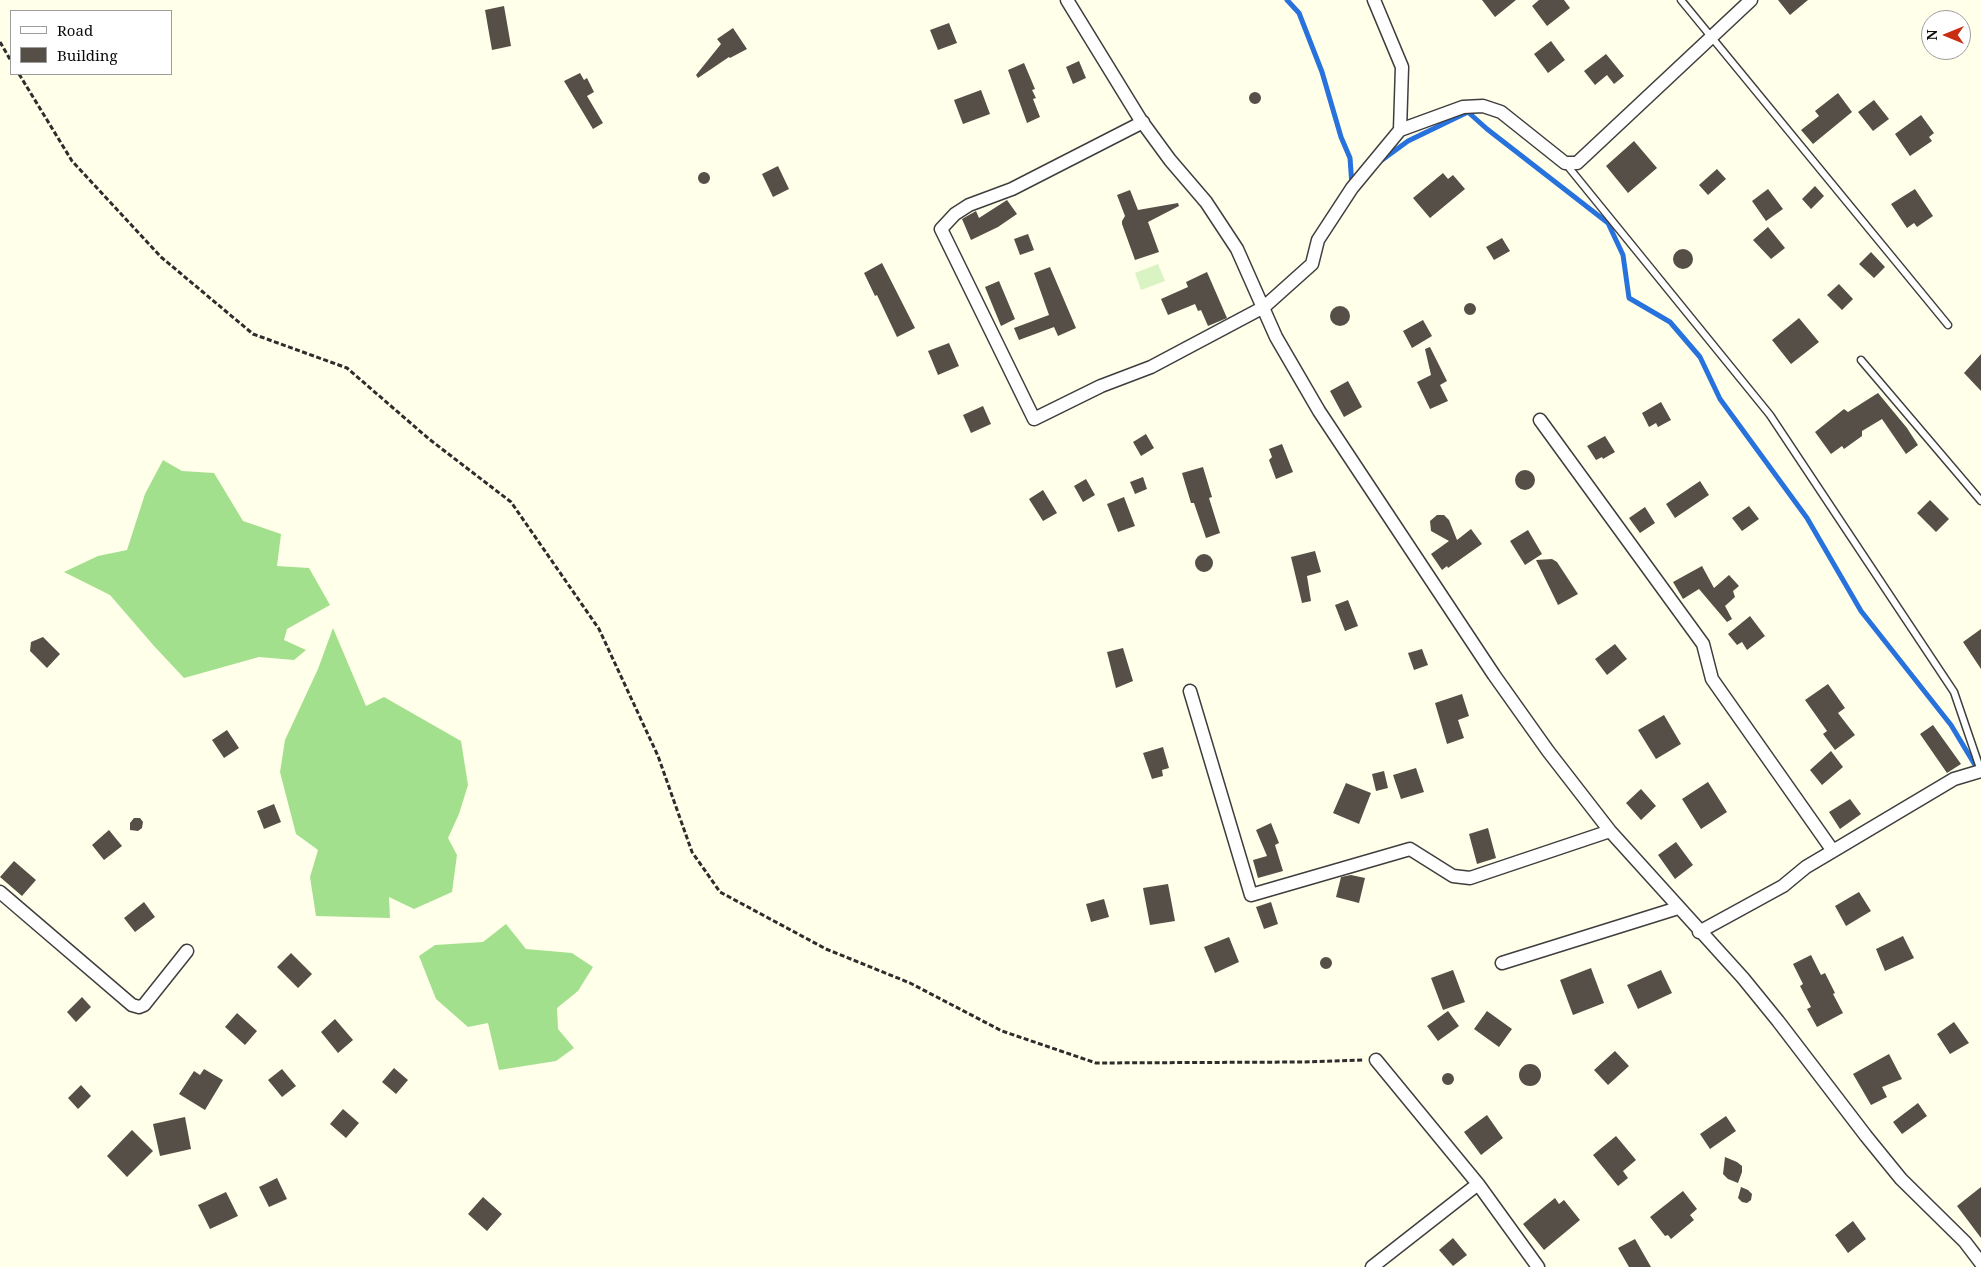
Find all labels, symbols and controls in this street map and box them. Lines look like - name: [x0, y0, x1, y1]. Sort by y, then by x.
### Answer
- legend: [10, 10, 172, 75]
- north arrow: [1921, 10, 1971, 60]
- text: Road: [57, 20, 93, 40]
- text: N: [1922, 29, 1941, 41]
- text: Building: [57, 45, 118, 65]

